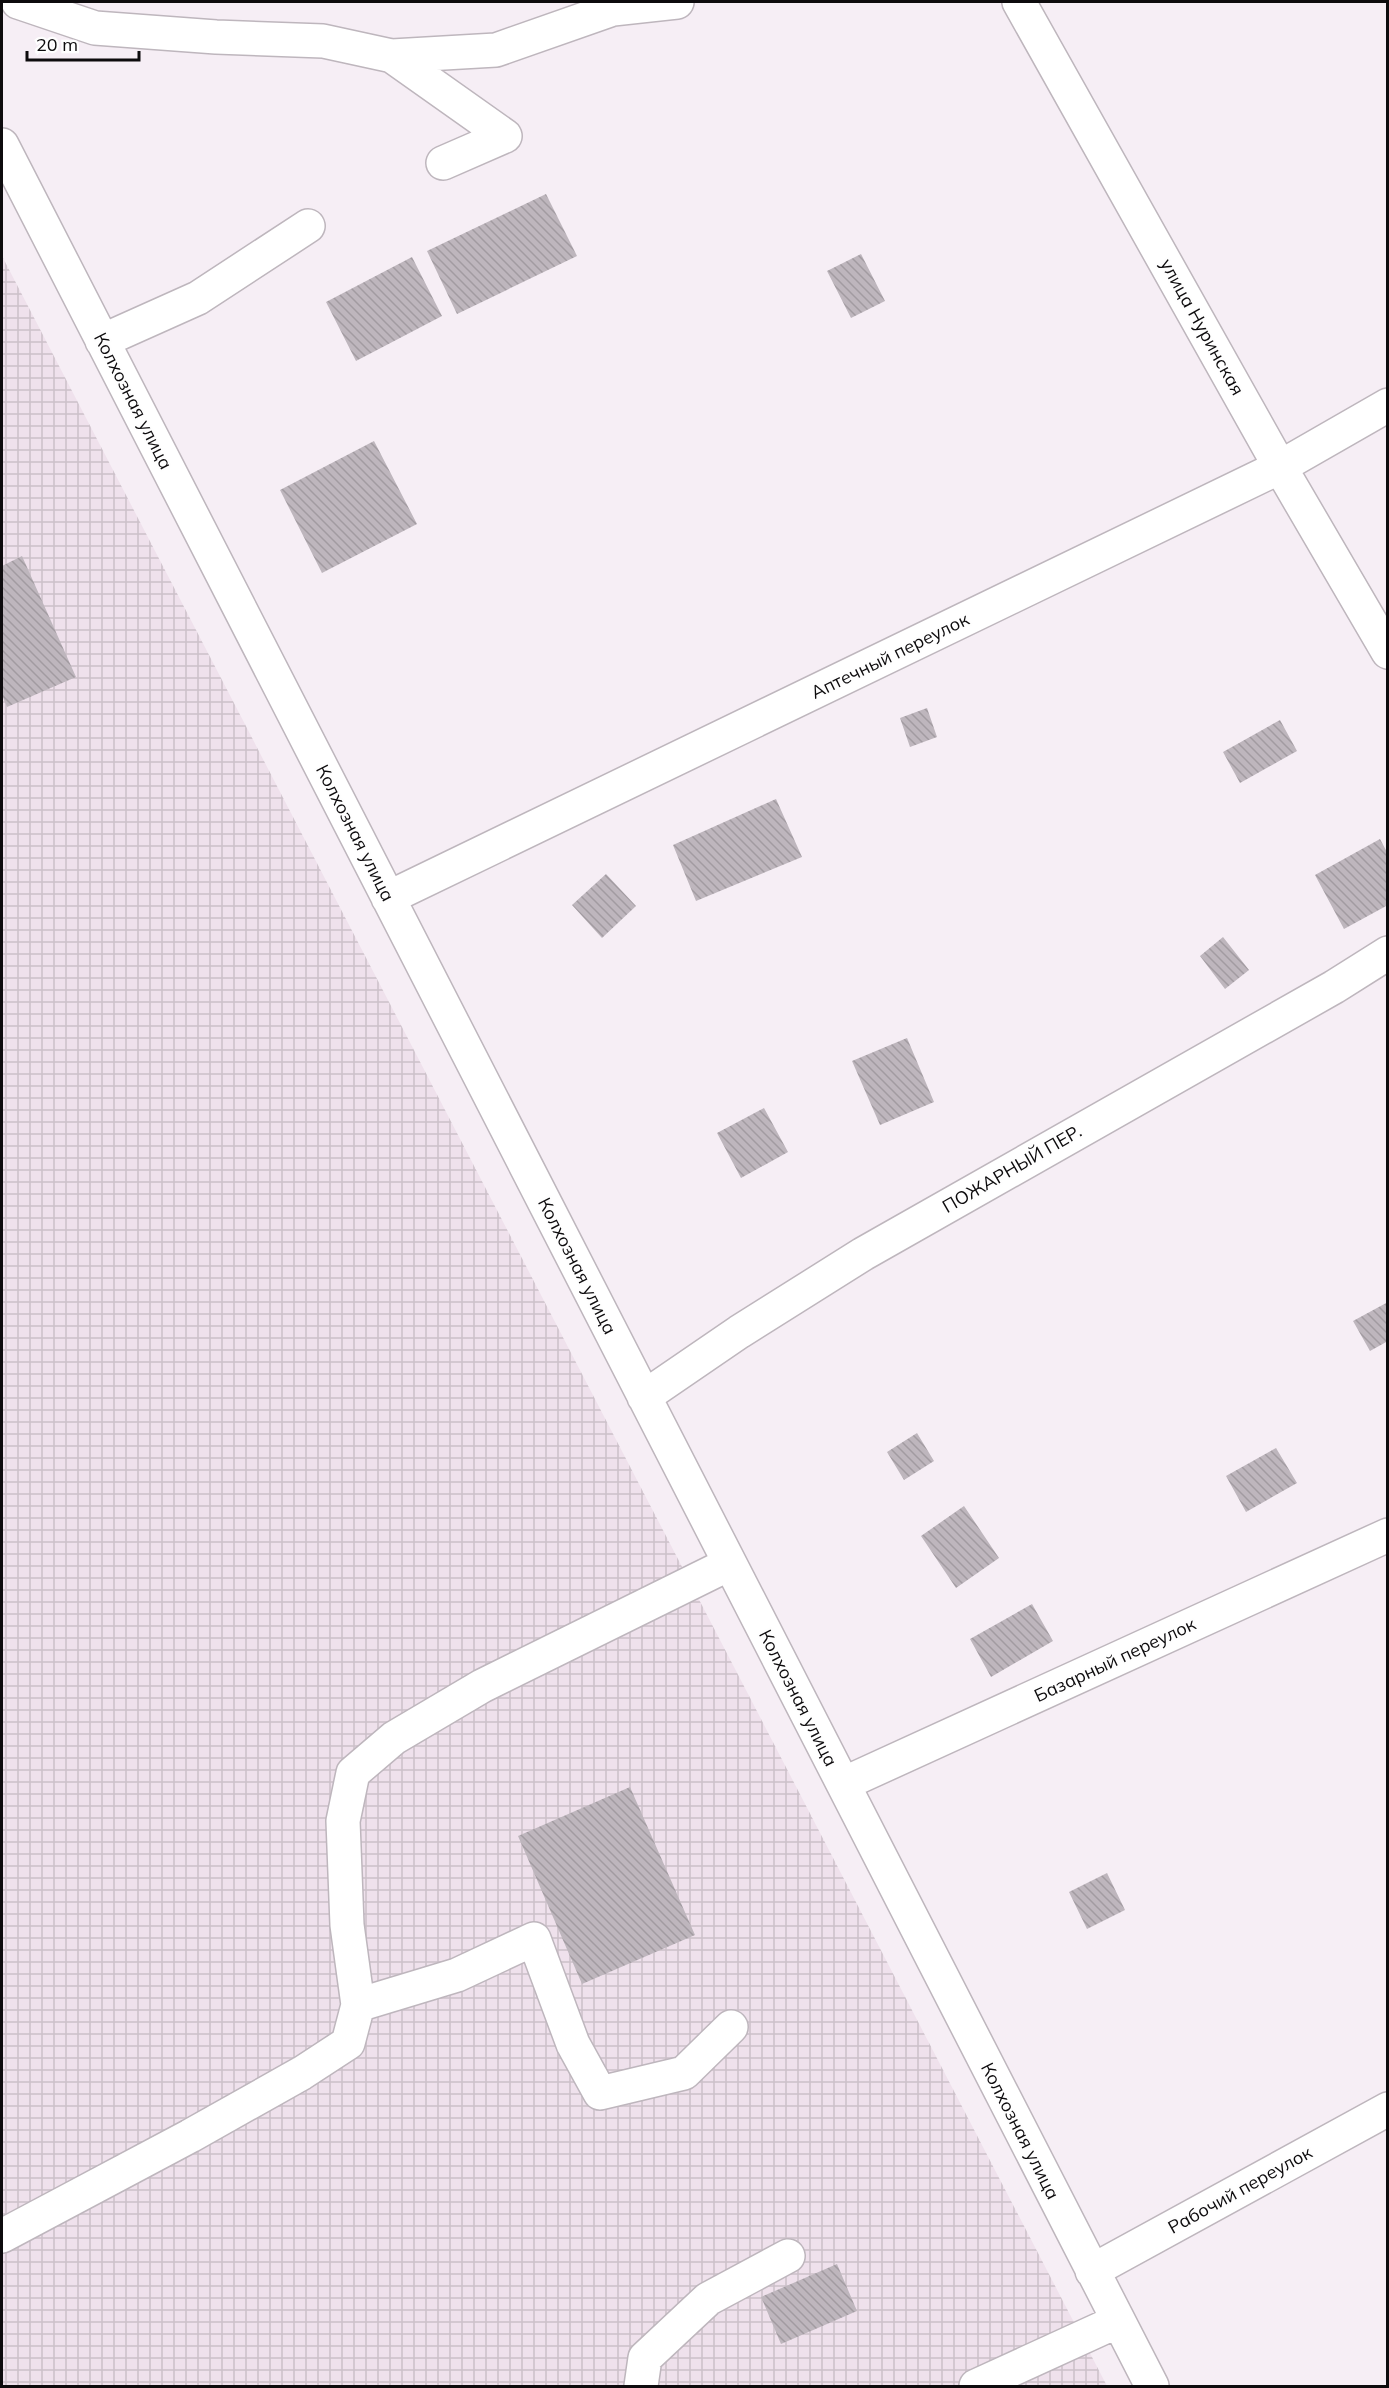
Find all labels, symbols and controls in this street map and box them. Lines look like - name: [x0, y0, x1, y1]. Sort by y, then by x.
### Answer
- scale bar: [27, 24, 140, 62]
- text: 20 m: [36, 33, 78, 56]
- street label: улица Нуринская: [1155, 254, 1250, 399]
- street label: Колхозная улица: [89, 328, 178, 473]
- street label: Аптечный переулок: [807, 607, 973, 704]
- street label: Колхозная улица: [311, 760, 400, 905]
- street label: ПОЖАРНЫЙ ПЕР.: [938, 1119, 1086, 1218]
- street label: Колхозная улица: [533, 1193, 622, 1338]
- street label: Базарный переулок: [1031, 1612, 1199, 1707]
- street label: Колхозная улица: [754, 1625, 843, 1770]
- street label: Колхозная улица: [976, 2058, 1065, 2203]
- street label: Рабочий переулок: [1164, 2140, 1316, 2239]

